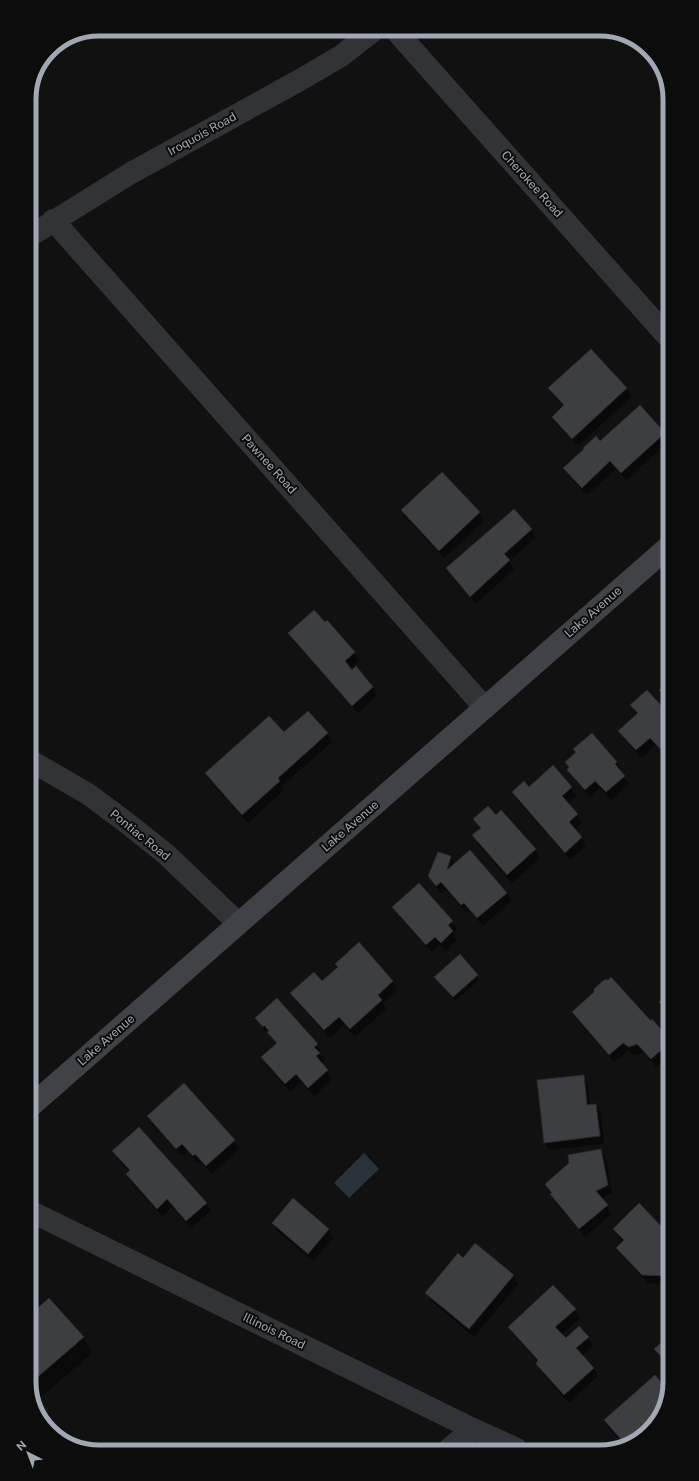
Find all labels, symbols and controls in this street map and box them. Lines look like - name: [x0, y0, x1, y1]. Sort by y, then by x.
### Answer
- street label: Iroquois Road: [165, 109, 239, 159]
- street label: Cherokee Road: [498, 148, 566, 220]
- street label: Pawnee Road: [239, 431, 299, 497]
- street label: Lake Avenue: [562, 583, 624, 640]
- street label: Lake Avenue: [319, 797, 381, 854]
- street label: Pontiac Road: [107, 807, 173, 863]
- street label: Lake Avenue: [75, 1011, 137, 1068]
- street label: Illinois Road: [241, 1310, 307, 1352]
- north arrow: [8, 1433, 48, 1473]
- text: N: [14, 1438, 29, 1453]

